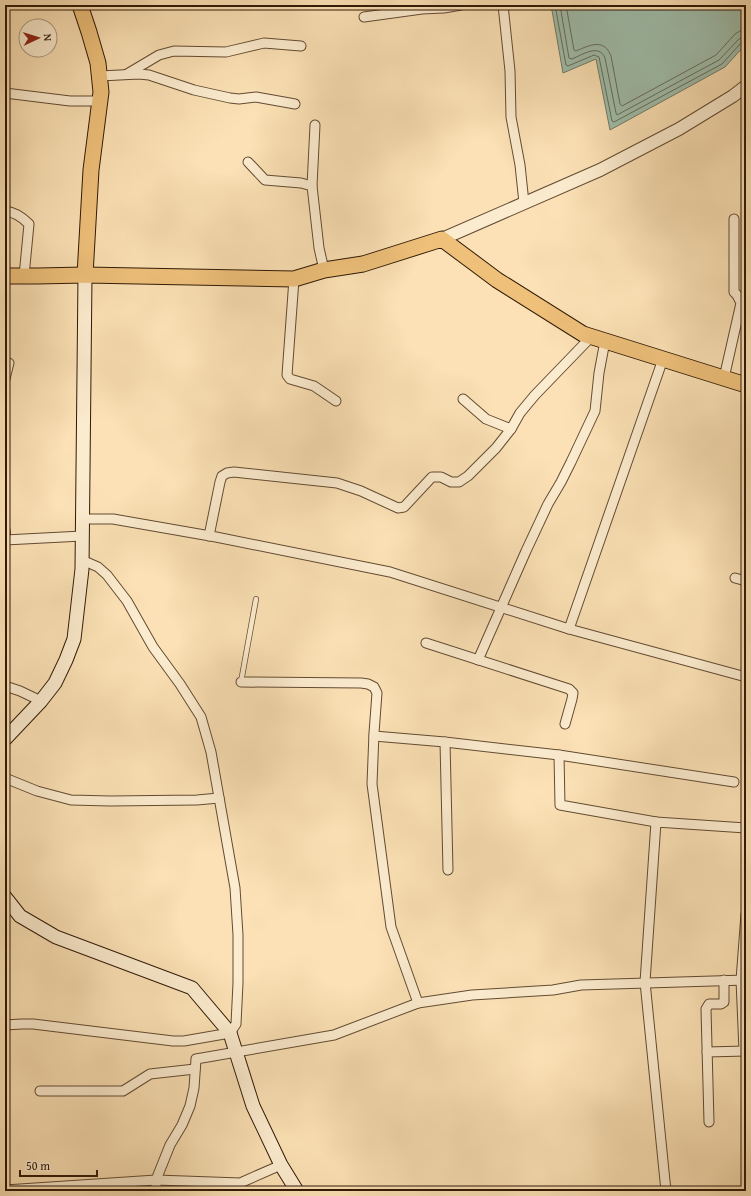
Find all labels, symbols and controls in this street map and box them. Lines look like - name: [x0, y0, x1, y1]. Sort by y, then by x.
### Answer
- north arrow: [18, 18, 58, 58]
- text: N: [40, 33, 56, 42]
- scale bar: [20, 1152, 97, 1178]
- text: 50 m: [26, 1157, 50, 1174]

